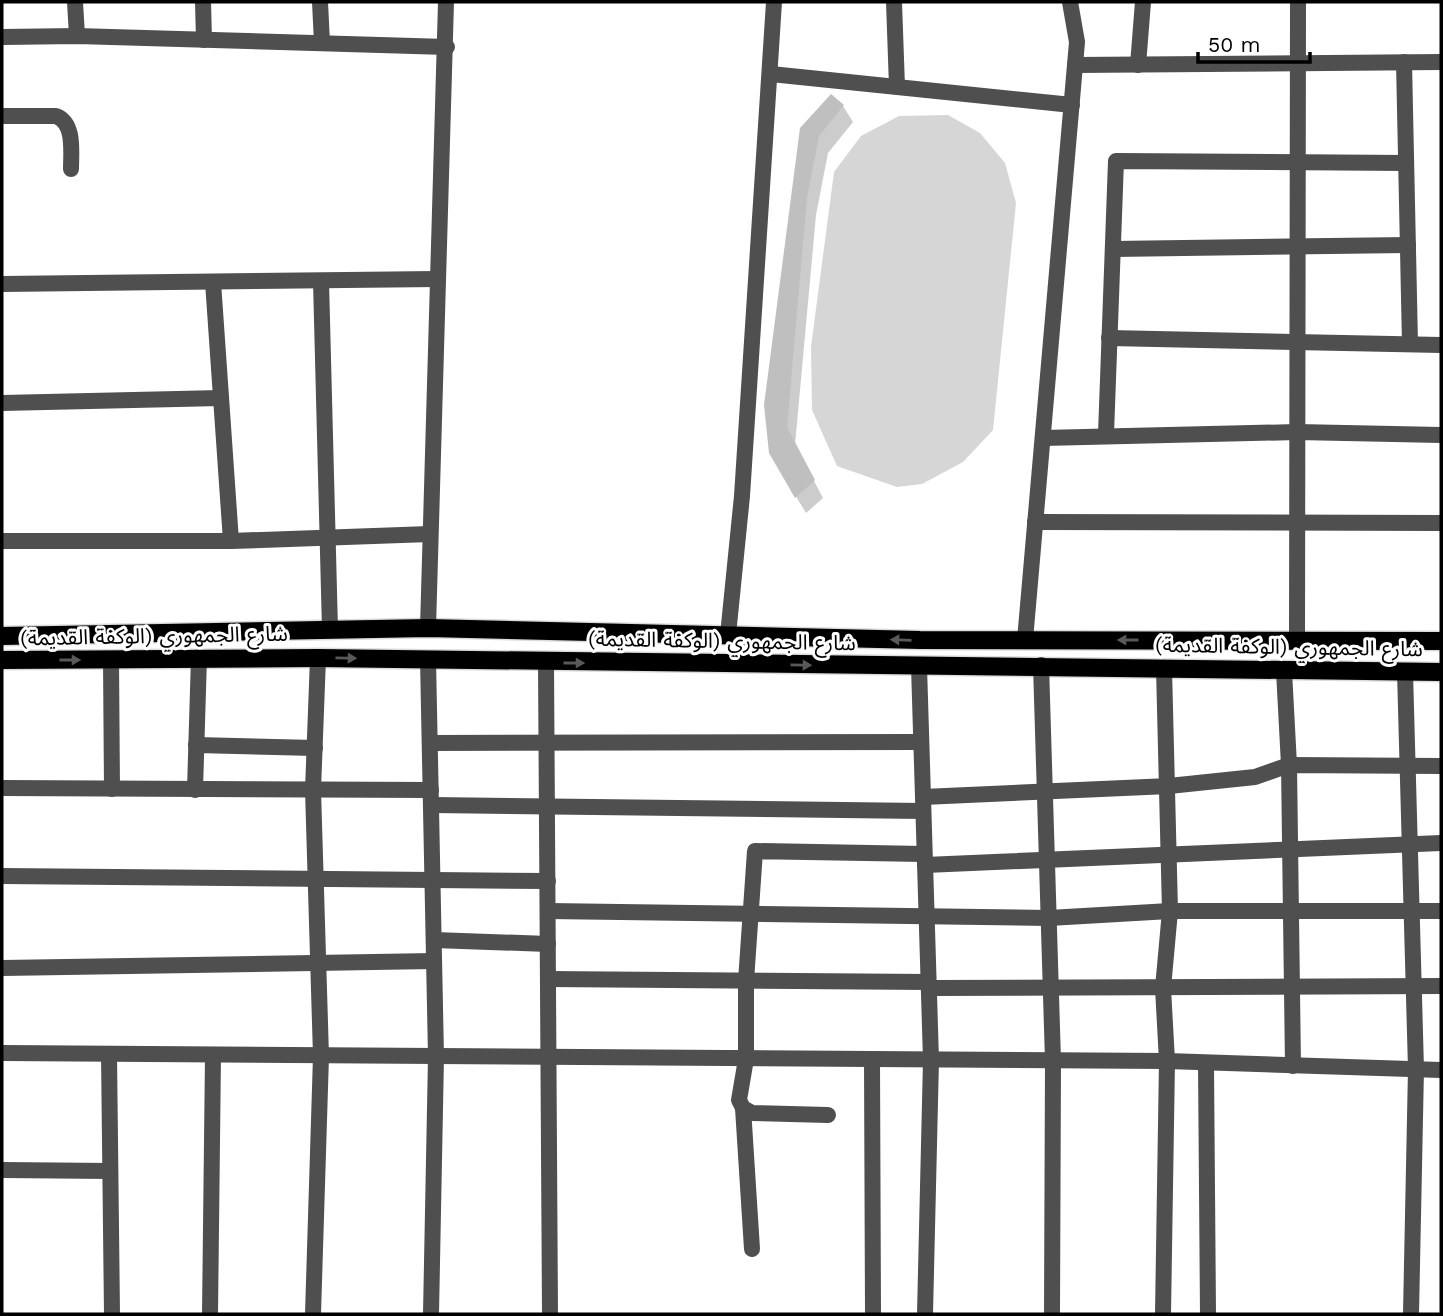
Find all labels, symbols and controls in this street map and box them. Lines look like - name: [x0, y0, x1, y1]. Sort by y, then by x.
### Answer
- scale bar: [1198, 21, 1310, 65]
- text: 50 m: [1208, 32, 1260, 57]
- street label: شارع الجمهوري (الوكفة القديمة): [20, 621, 288, 654]
- street label: شارع الجمهوري (الوكفة القديمة): [588, 626, 856, 659]
- street label: شارع الجمهوري (الوكفة القديمة): [1155, 632, 1423, 665]
- one-way arrow: [889, 634, 911, 645]
- one-way arrow: [1117, 634, 1139, 646]
- one-way arrow: [336, 652, 358, 664]
- one-way arrow: [59, 654, 81, 666]
- one-way arrow: [563, 657, 585, 668]
- one-way arrow: [791, 659, 813, 671]

